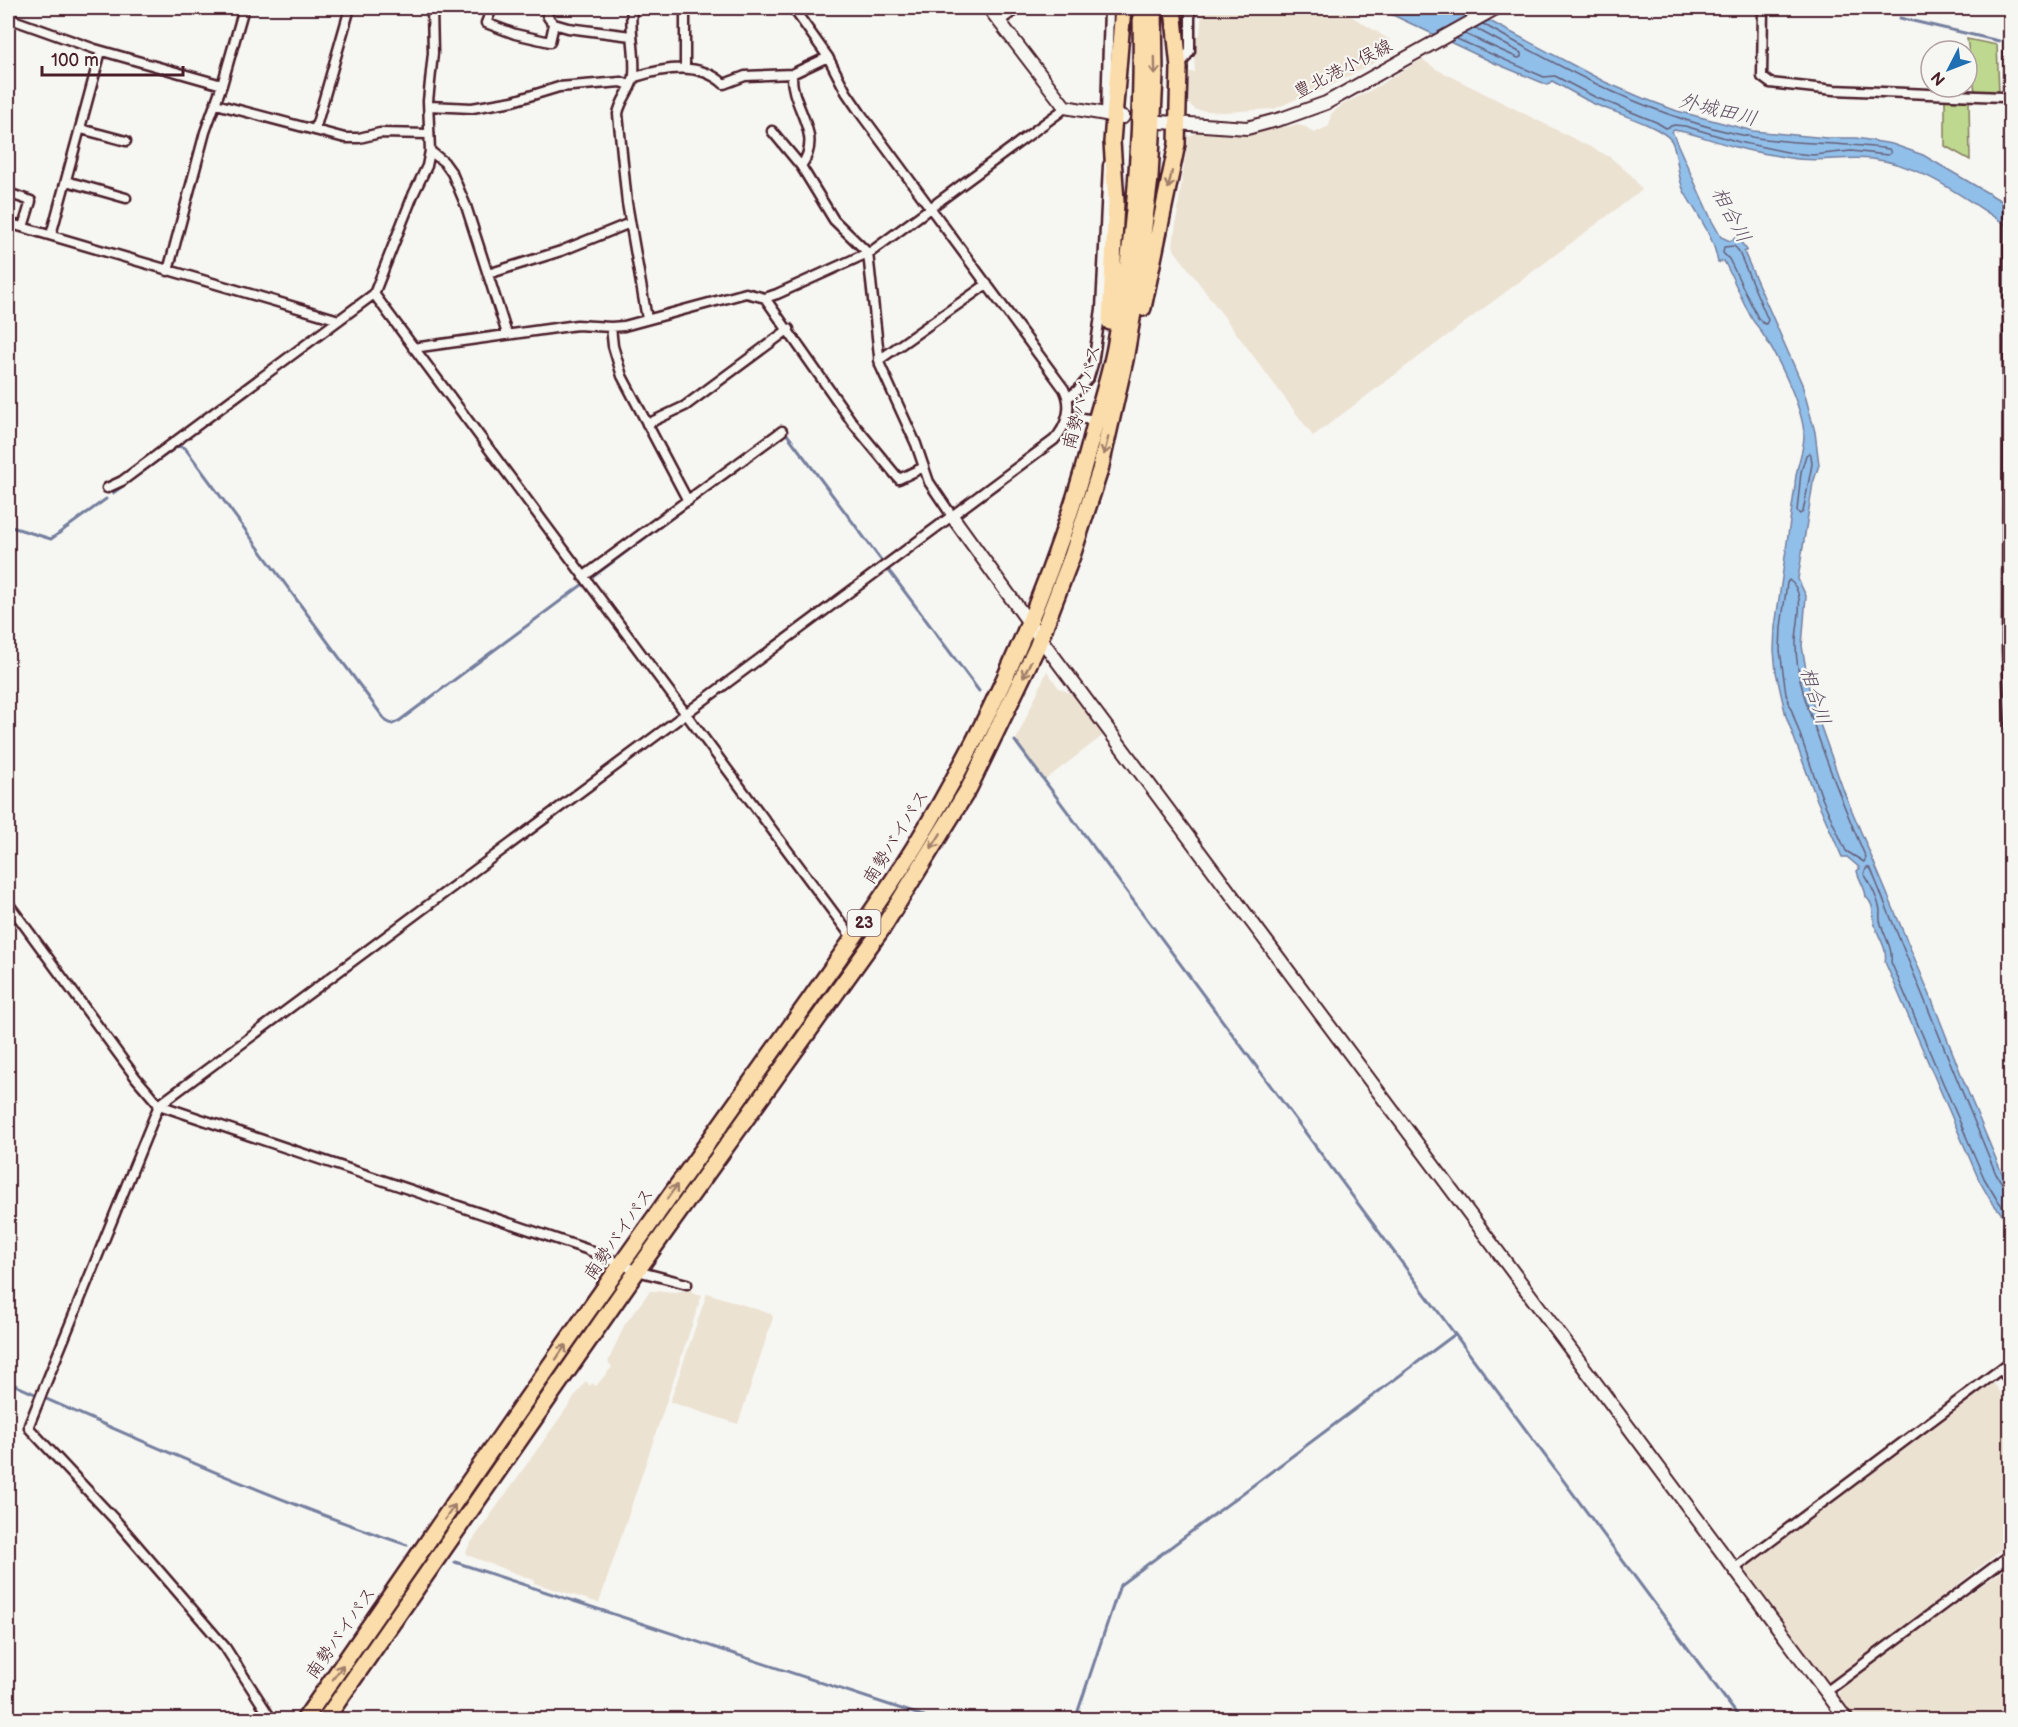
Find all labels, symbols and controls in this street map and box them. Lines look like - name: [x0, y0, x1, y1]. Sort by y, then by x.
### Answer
- street label: 豊北港小俣線: [1290, 35, 1396, 103]
- scale bar: [42, 39, 183, 77]
- north arrow: [1919, 39, 1979, 99]
- text: 100 m: [51, 50, 99, 71]
- one-way arrow: [1149, 55, 1161, 75]
- text: N: [1928, 67, 1950, 89]
- water label: 外城田川: [1676, 89, 1760, 131]
- one-way arrow: [1164, 170, 1175, 189]
- water label: 相合川: [1706, 183, 1756, 247]
- street label: 南勢バイパス: [1059, 342, 1105, 452]
- one-way arrow: [1100, 436, 1111, 455]
- one-way arrow: [1020, 660, 1032, 678]
- water label: 相合川: [1795, 664, 1835, 728]
- street label: 南勢バイパス: [859, 786, 933, 888]
- one-way arrow: [929, 832, 941, 849]
- road number: 23: [848, 910, 880, 936]
- street label: 南勢バイパス: [580, 1184, 658, 1284]
- one-way arrow: [666, 1184, 679, 1200]
- one-way arrow: [555, 1344, 567, 1360]
- one-way arrow: [444, 1504, 456, 1520]
- street label: 南勢バイパス: [302, 1583, 380, 1683]
- one-way arrow: [332, 1664, 344, 1680]

